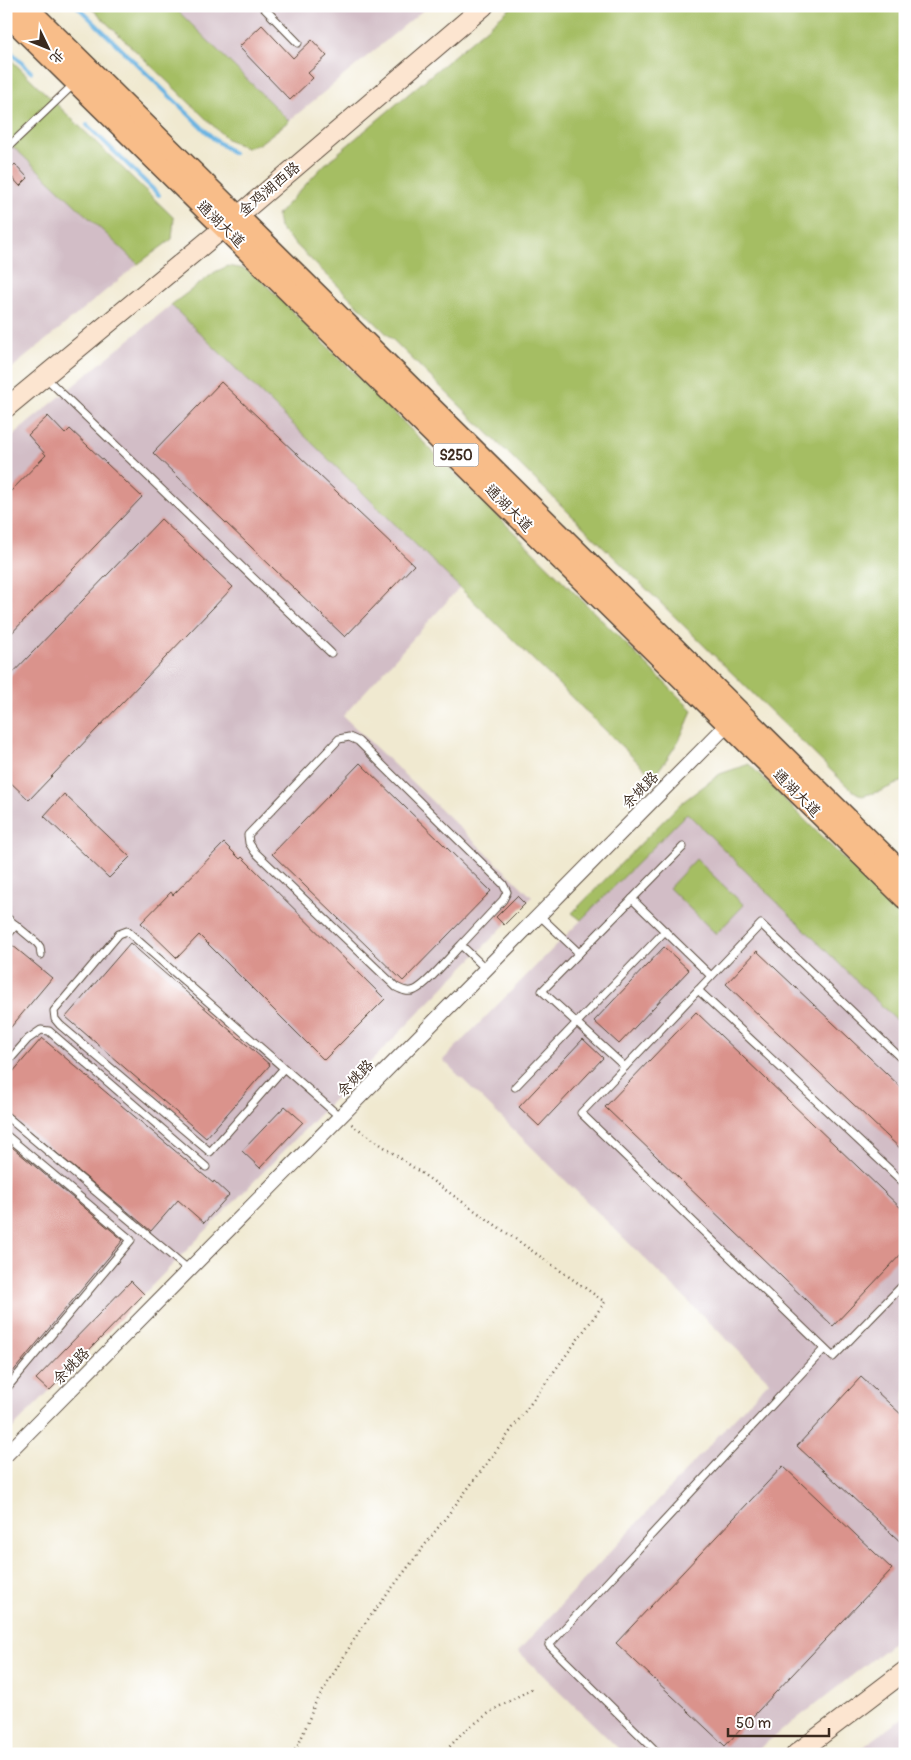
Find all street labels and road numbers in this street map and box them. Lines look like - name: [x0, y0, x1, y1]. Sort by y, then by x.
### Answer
- street label: 金鸡湖西路: [234, 158, 304, 221]
- street label: 通湖大道: [192, 197, 249, 252]
- road number: S250: [434, 444, 478, 466]
- street label: 通湖大道: [481, 480, 537, 536]
- street label: 通湖大道: [769, 765, 825, 821]
- street label: 余姚路: [618, 768, 663, 813]
- street label: 余姚路: [333, 1056, 378, 1101]
- street label: 余姚路: [49, 1344, 94, 1389]

